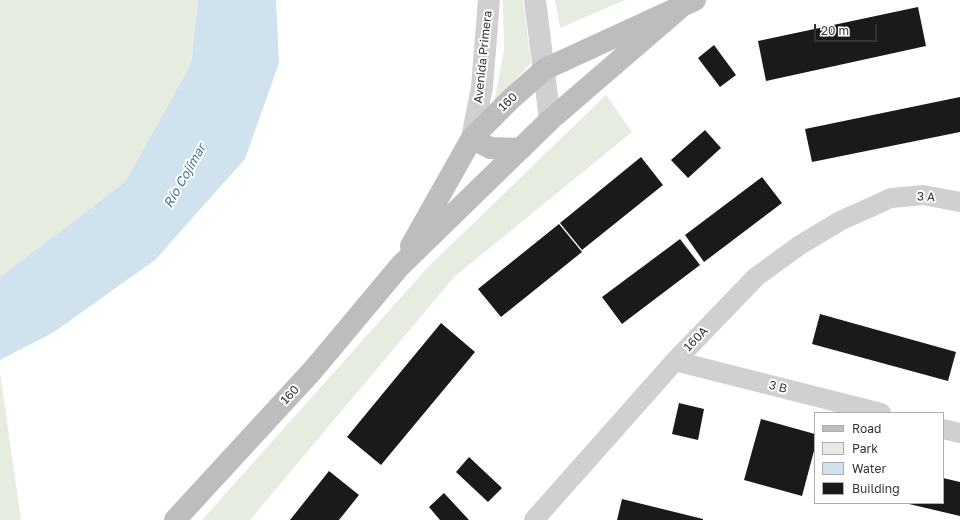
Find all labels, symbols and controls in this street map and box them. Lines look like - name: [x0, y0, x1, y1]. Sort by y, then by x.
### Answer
- street label: Avenida Primera: [471, 10, 495, 104]
- scale bar: [816, 16, 879, 42]
- text: 20 m: [821, 23, 849, 38]
- street label: 160: [496, 90, 520, 114]
- water label: Río Cojímar: [161, 141, 209, 211]
- street label: 3 A: [916, 189, 936, 205]
- street label: 160A: [681, 324, 711, 354]
- street label: 3 B: [767, 378, 789, 396]
- street label: 160: [278, 383, 302, 407]
- legend: [814, 412, 944, 504]
- text: Road: [852, 421, 881, 436]
- text: Park: [852, 441, 878, 456]
- text: Water: [852, 461, 886, 476]
- text: Building: [852, 481, 900, 496]

